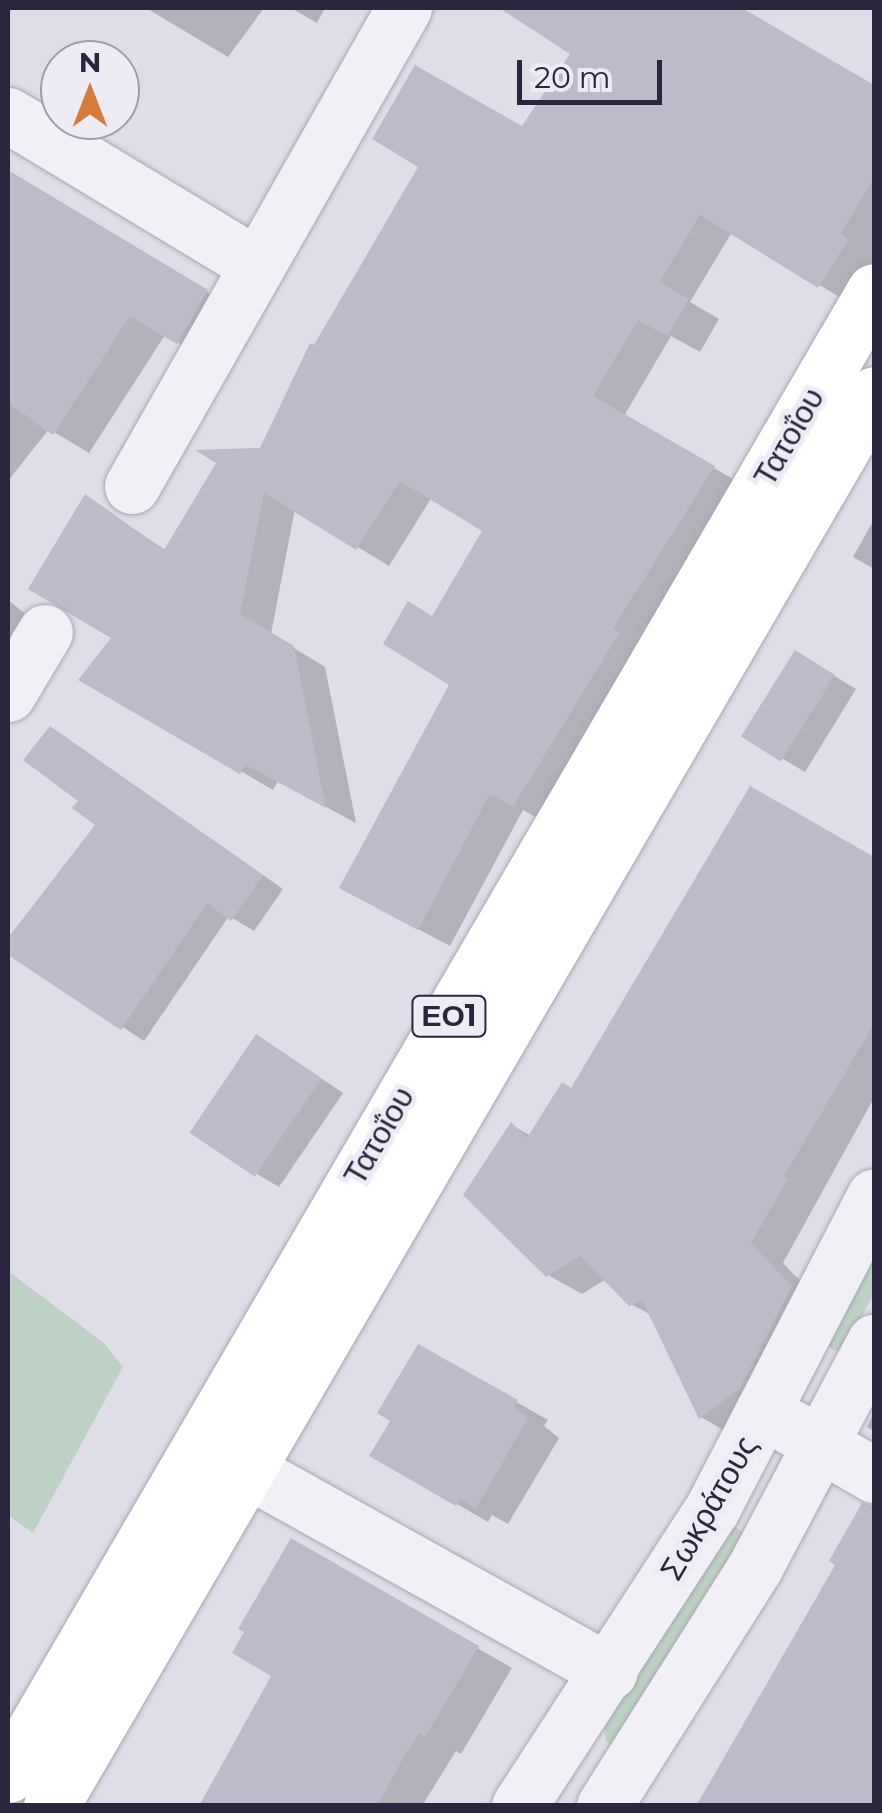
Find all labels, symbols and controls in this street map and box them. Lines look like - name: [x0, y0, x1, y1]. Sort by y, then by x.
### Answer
- north arrow: [40, 40, 140, 140]
- scale bar: [522, 40, 667, 102]
- text: N: [79, 45, 101, 79]
- text: 20 m: [534, 59, 611, 96]
- street label: Τατοΐου: [746, 381, 832, 493]
- road number: ΕΟ1: [409, 991, 489, 1041]
- street label: Τατοΐου: [336, 1080, 422, 1192]
- street label: Σωκράτους: [652, 1429, 766, 1587]

